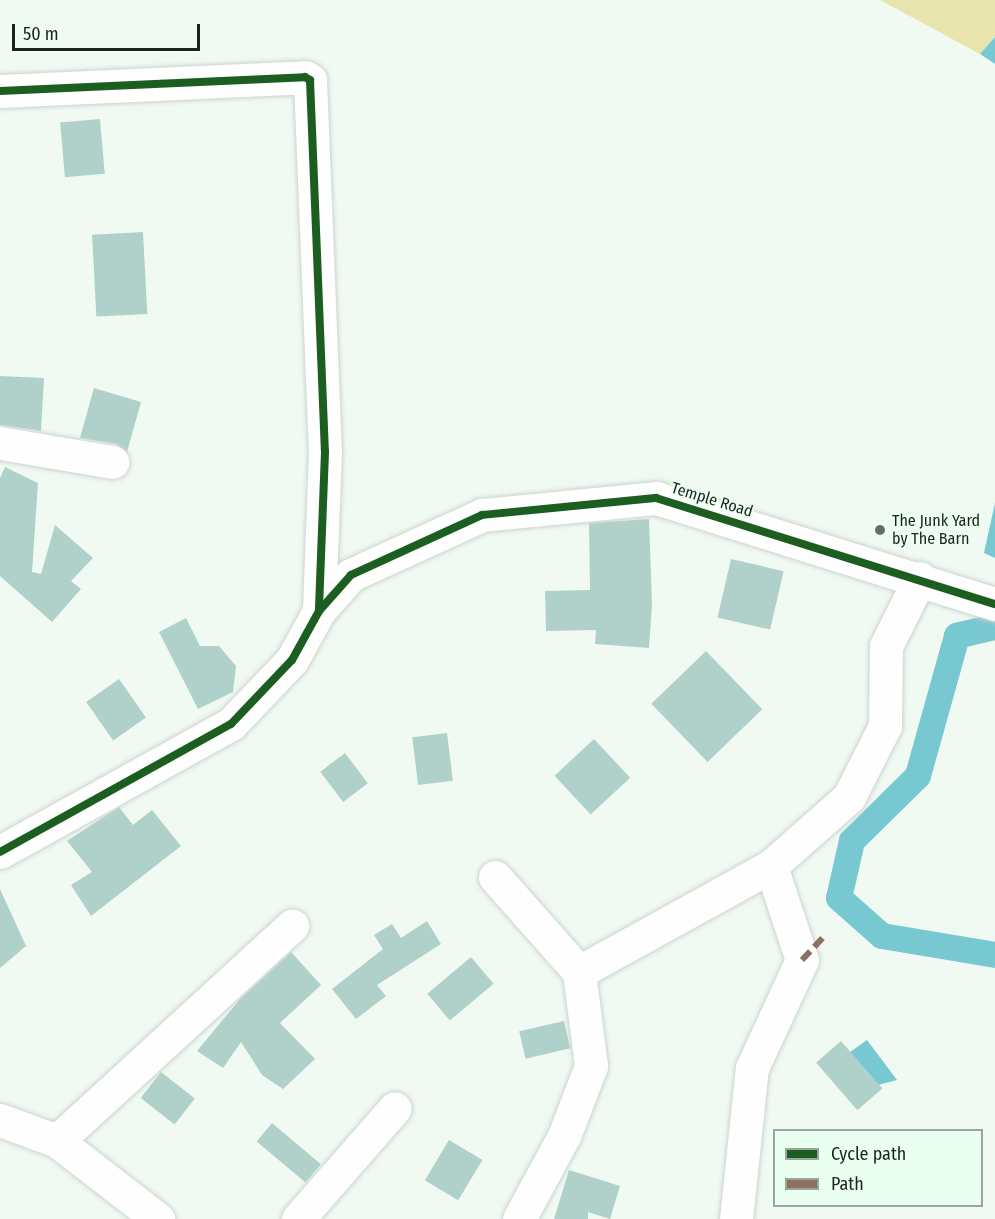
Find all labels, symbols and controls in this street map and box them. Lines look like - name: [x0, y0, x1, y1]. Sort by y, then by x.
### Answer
- scale bar: [15, 12, 202, 50]
- text: 50 m: [23, 23, 59, 45]
- street label: Temple Road: [669, 479, 755, 521]
- place label: The Junk Yard by The Barn: [892, 511, 980, 549]
- marker: The Junk Yard by The Barn: [873, 523, 887, 537]
- legend: [773, 1129, 983, 1207]
- text: Cycle path: [831, 1143, 906, 1165]
- text: Path: [831, 1173, 864, 1195]

